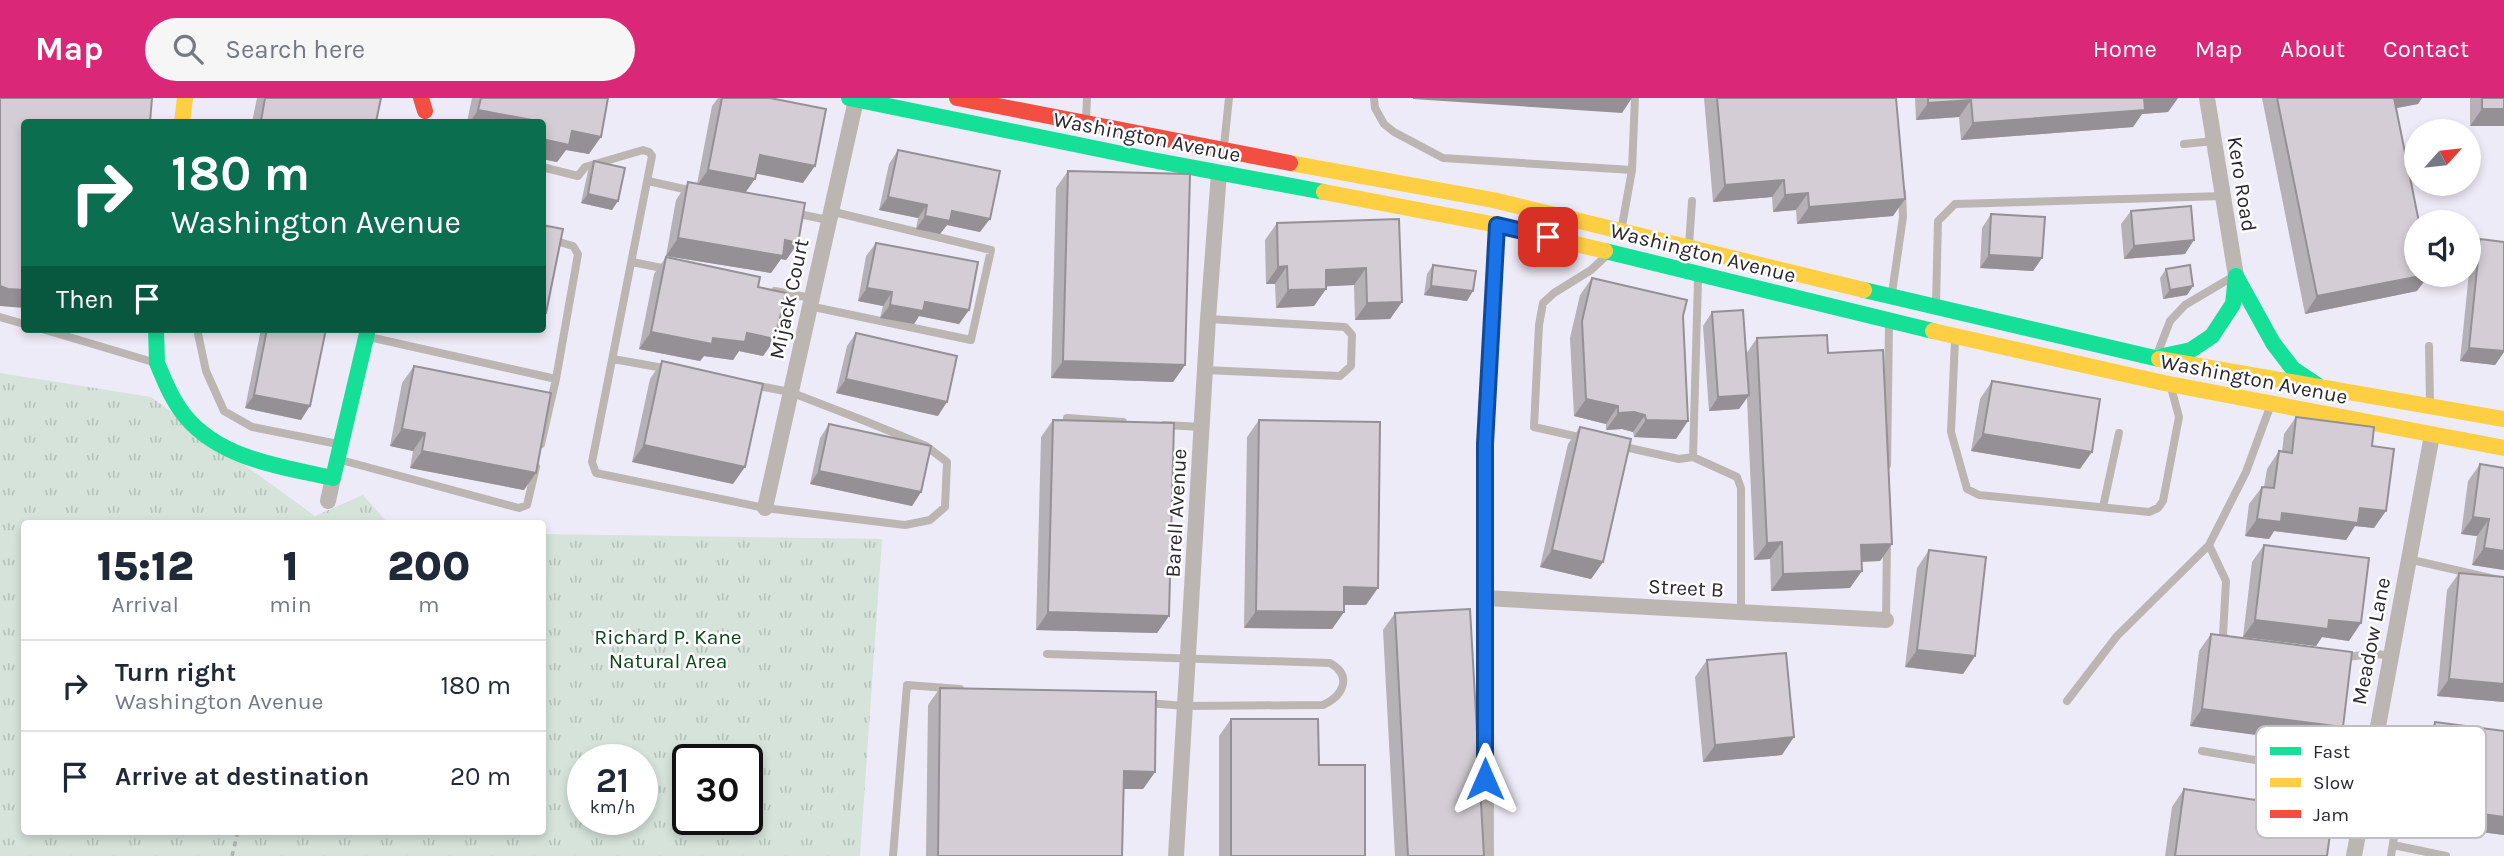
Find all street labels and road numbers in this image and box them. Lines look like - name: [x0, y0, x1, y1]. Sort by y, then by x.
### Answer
- street label: Washington Avenue: [1051, 107, 1243, 167]
- street label: Kero Road: [2223, 135, 2261, 233]
- street label: Washington Avenue: [1608, 218, 1798, 288]
- street label: Mijack Court: [765, 237, 813, 361]
- street label: Washington Avenue: [2158, 349, 2350, 409]
- street label: Barell Avenue: [1161, 448, 1191, 578]
- street label: Street B: [1648, 574, 1724, 602]
- street label: Meadow Lane: [2347, 575, 2395, 707]

